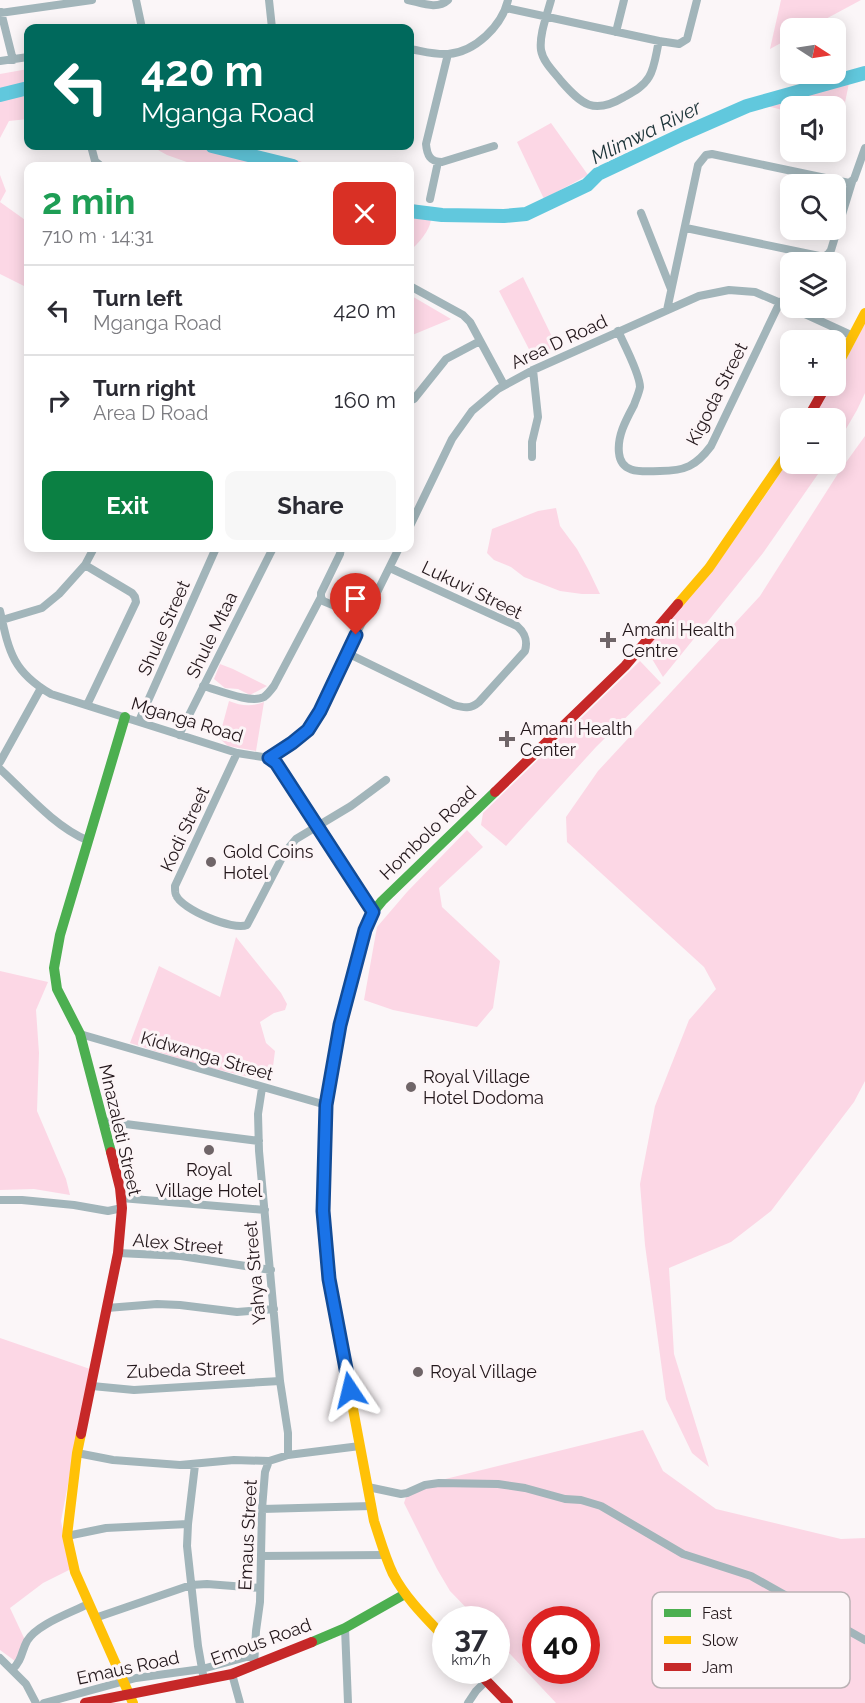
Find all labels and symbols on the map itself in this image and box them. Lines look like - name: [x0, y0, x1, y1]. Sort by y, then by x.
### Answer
- north arrow: [780, 18, 846, 84]
- water label: Mlimwa River: [587, 95, 706, 169]
- street label: Area D Road: [507, 310, 610, 373]
- street label: Kigoda Street: [682, 339, 752, 449]
- street label: Lukuvi Street: [418, 556, 526, 623]
- pin: [330, 573, 381, 635]
- street label: Shule Street: [133, 577, 194, 679]
- street label: Shule Mtaa: [182, 588, 241, 681]
- place label: Amani Health Centre: [622, 619, 734, 661]
- marker: Amani Health Centre: [599, 631, 617, 649]
- street label: Mganga Road: [129, 693, 246, 746]
- place label: Amani Health Center: [520, 718, 632, 760]
- marker: Amani Health Center: [498, 730, 516, 748]
- street label: Hombolo Road: [375, 781, 480, 884]
- street label: Kodi Street: [156, 783, 213, 875]
- place label: Gold Coins Hotel: [223, 841, 314, 883]
- marker: Gold Coins Hotel: [204, 855, 218, 869]
- street label: Kidwanga Street: [138, 1027, 276, 1084]
- street label: Mnazaleti Street: [95, 1062, 146, 1198]
- place label: Royal Village Hotel Dodoma: [423, 1066, 544, 1108]
- marker: Royal Village Hotel Dodoma: [404, 1080, 418, 1094]
- marker: Royal Village Hotel: [202, 1143, 216, 1157]
- place label: Royal Village Hotel: [155, 1159, 263, 1201]
- street label: Yahya Street: [240, 1220, 269, 1326]
- street label: Alex Street: [132, 1229, 224, 1258]
- street label: Zubeda Street: [126, 1357, 246, 1382]
- position arrow: [318, 1358, 382, 1422]
- place label: Royal Village: [430, 1361, 537, 1382]
- marker: Royal Village: [411, 1365, 425, 1379]
- street label: Emaus Street: [234, 1479, 261, 1591]
- legend: [652, 1592, 850, 1688]
- text: Fast: [702, 1604, 733, 1623]
- speed limit sign: 40: [522, 1606, 600, 1684]
- street label: Emous Road: [208, 1614, 314, 1669]
- text: Slow: [702, 1631, 738, 1650]
- street label: Emaus Road: [75, 1646, 181, 1689]
- text: Jam: [702, 1658, 733, 1677]

